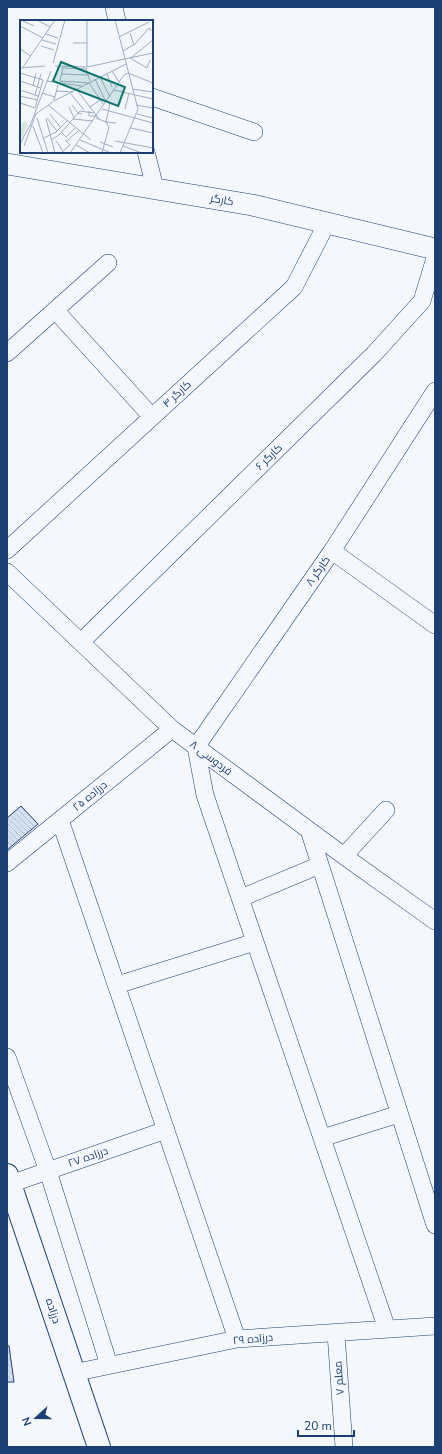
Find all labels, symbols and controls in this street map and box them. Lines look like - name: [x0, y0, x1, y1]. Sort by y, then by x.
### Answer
- inset map: [20, 20, 153, 153]
- street label: کارگر: [208, 190, 235, 209]
- street label: کارگر ۴: [159, 377, 195, 411]
- street label: کارگر ۶: [252, 440, 286, 473]
- street label: کارگر ۸: [302, 553, 334, 589]
- street label: فردوسی ۸: [187, 737, 235, 779]
- street label: درزاده ۲۵: [70, 777, 110, 815]
- street label: درزاده ۲۷: [66, 1143, 110, 1171]
- street label: درزاده: [42, 1296, 64, 1326]
- street label: درزاده ۲۹: [232, 1330, 274, 1348]
- street label: معلم ۷: [330, 1360, 348, 1396]
- north arrow: [16, 1398, 56, 1438]
- scale bar: [298, 1412, 354, 1438]
- text: N: [19, 1415, 36, 1428]
- text: 20 m: [304, 1418, 332, 1434]

